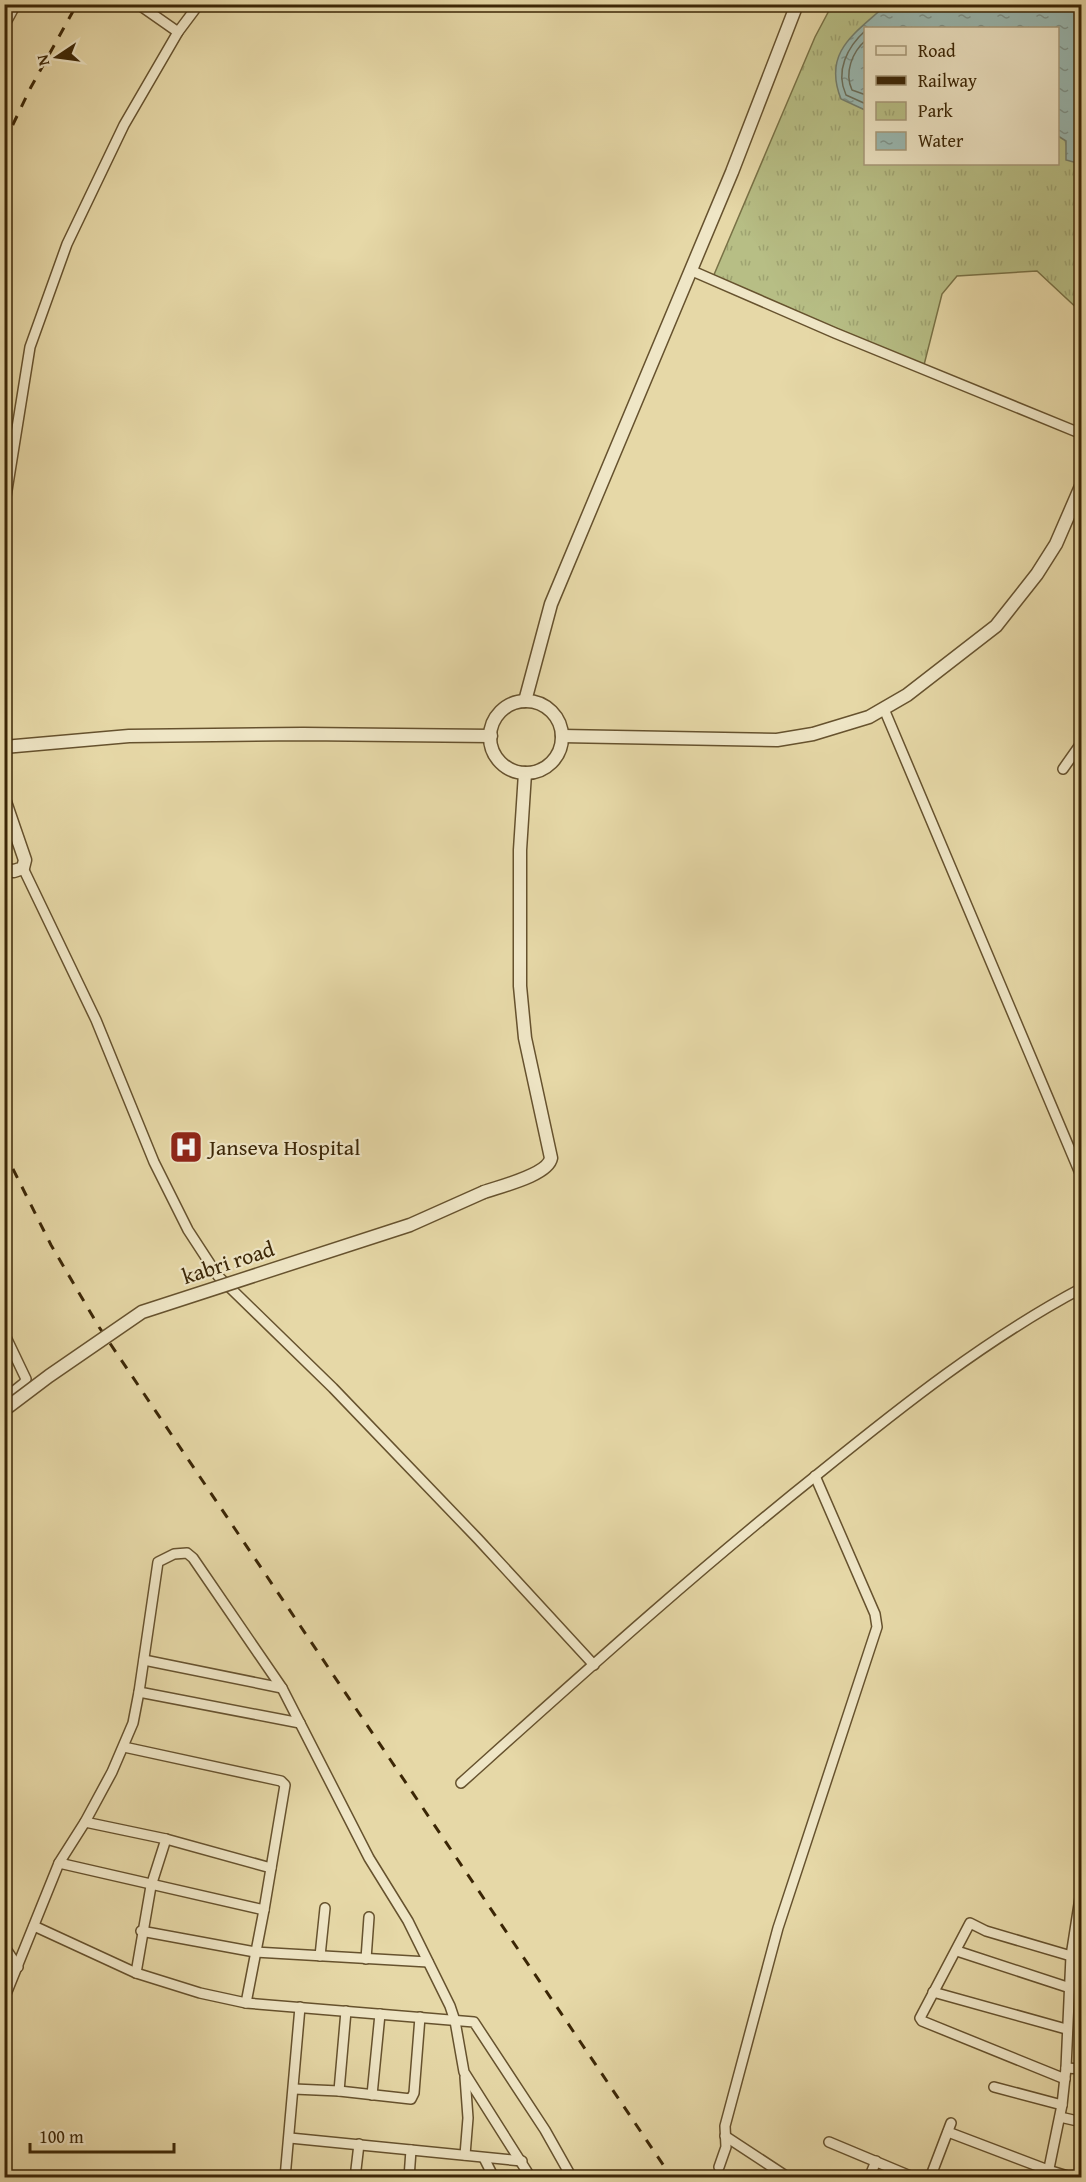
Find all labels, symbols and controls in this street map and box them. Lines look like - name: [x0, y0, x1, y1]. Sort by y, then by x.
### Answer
- north arrow: [27, 27, 87, 87]
- legend: [864, 27, 1059, 165]
- text: Road: [918, 37, 956, 64]
- text: N: [29, 52, 55, 68]
- text: Railway: [918, 67, 977, 94]
- text: Park: [918, 97, 954, 124]
- text: Water: [918, 127, 964, 154]
- hospital icon: Janseva Hospital: [168, 1129, 204, 1165]
- place label: Janseva Hospital: [206, 1131, 360, 1163]
- street label: kabri road: [178, 1232, 278, 1292]
- scale bar: [30, 2116, 174, 2154]
- text: 100 m: [39, 2123, 84, 2150]

